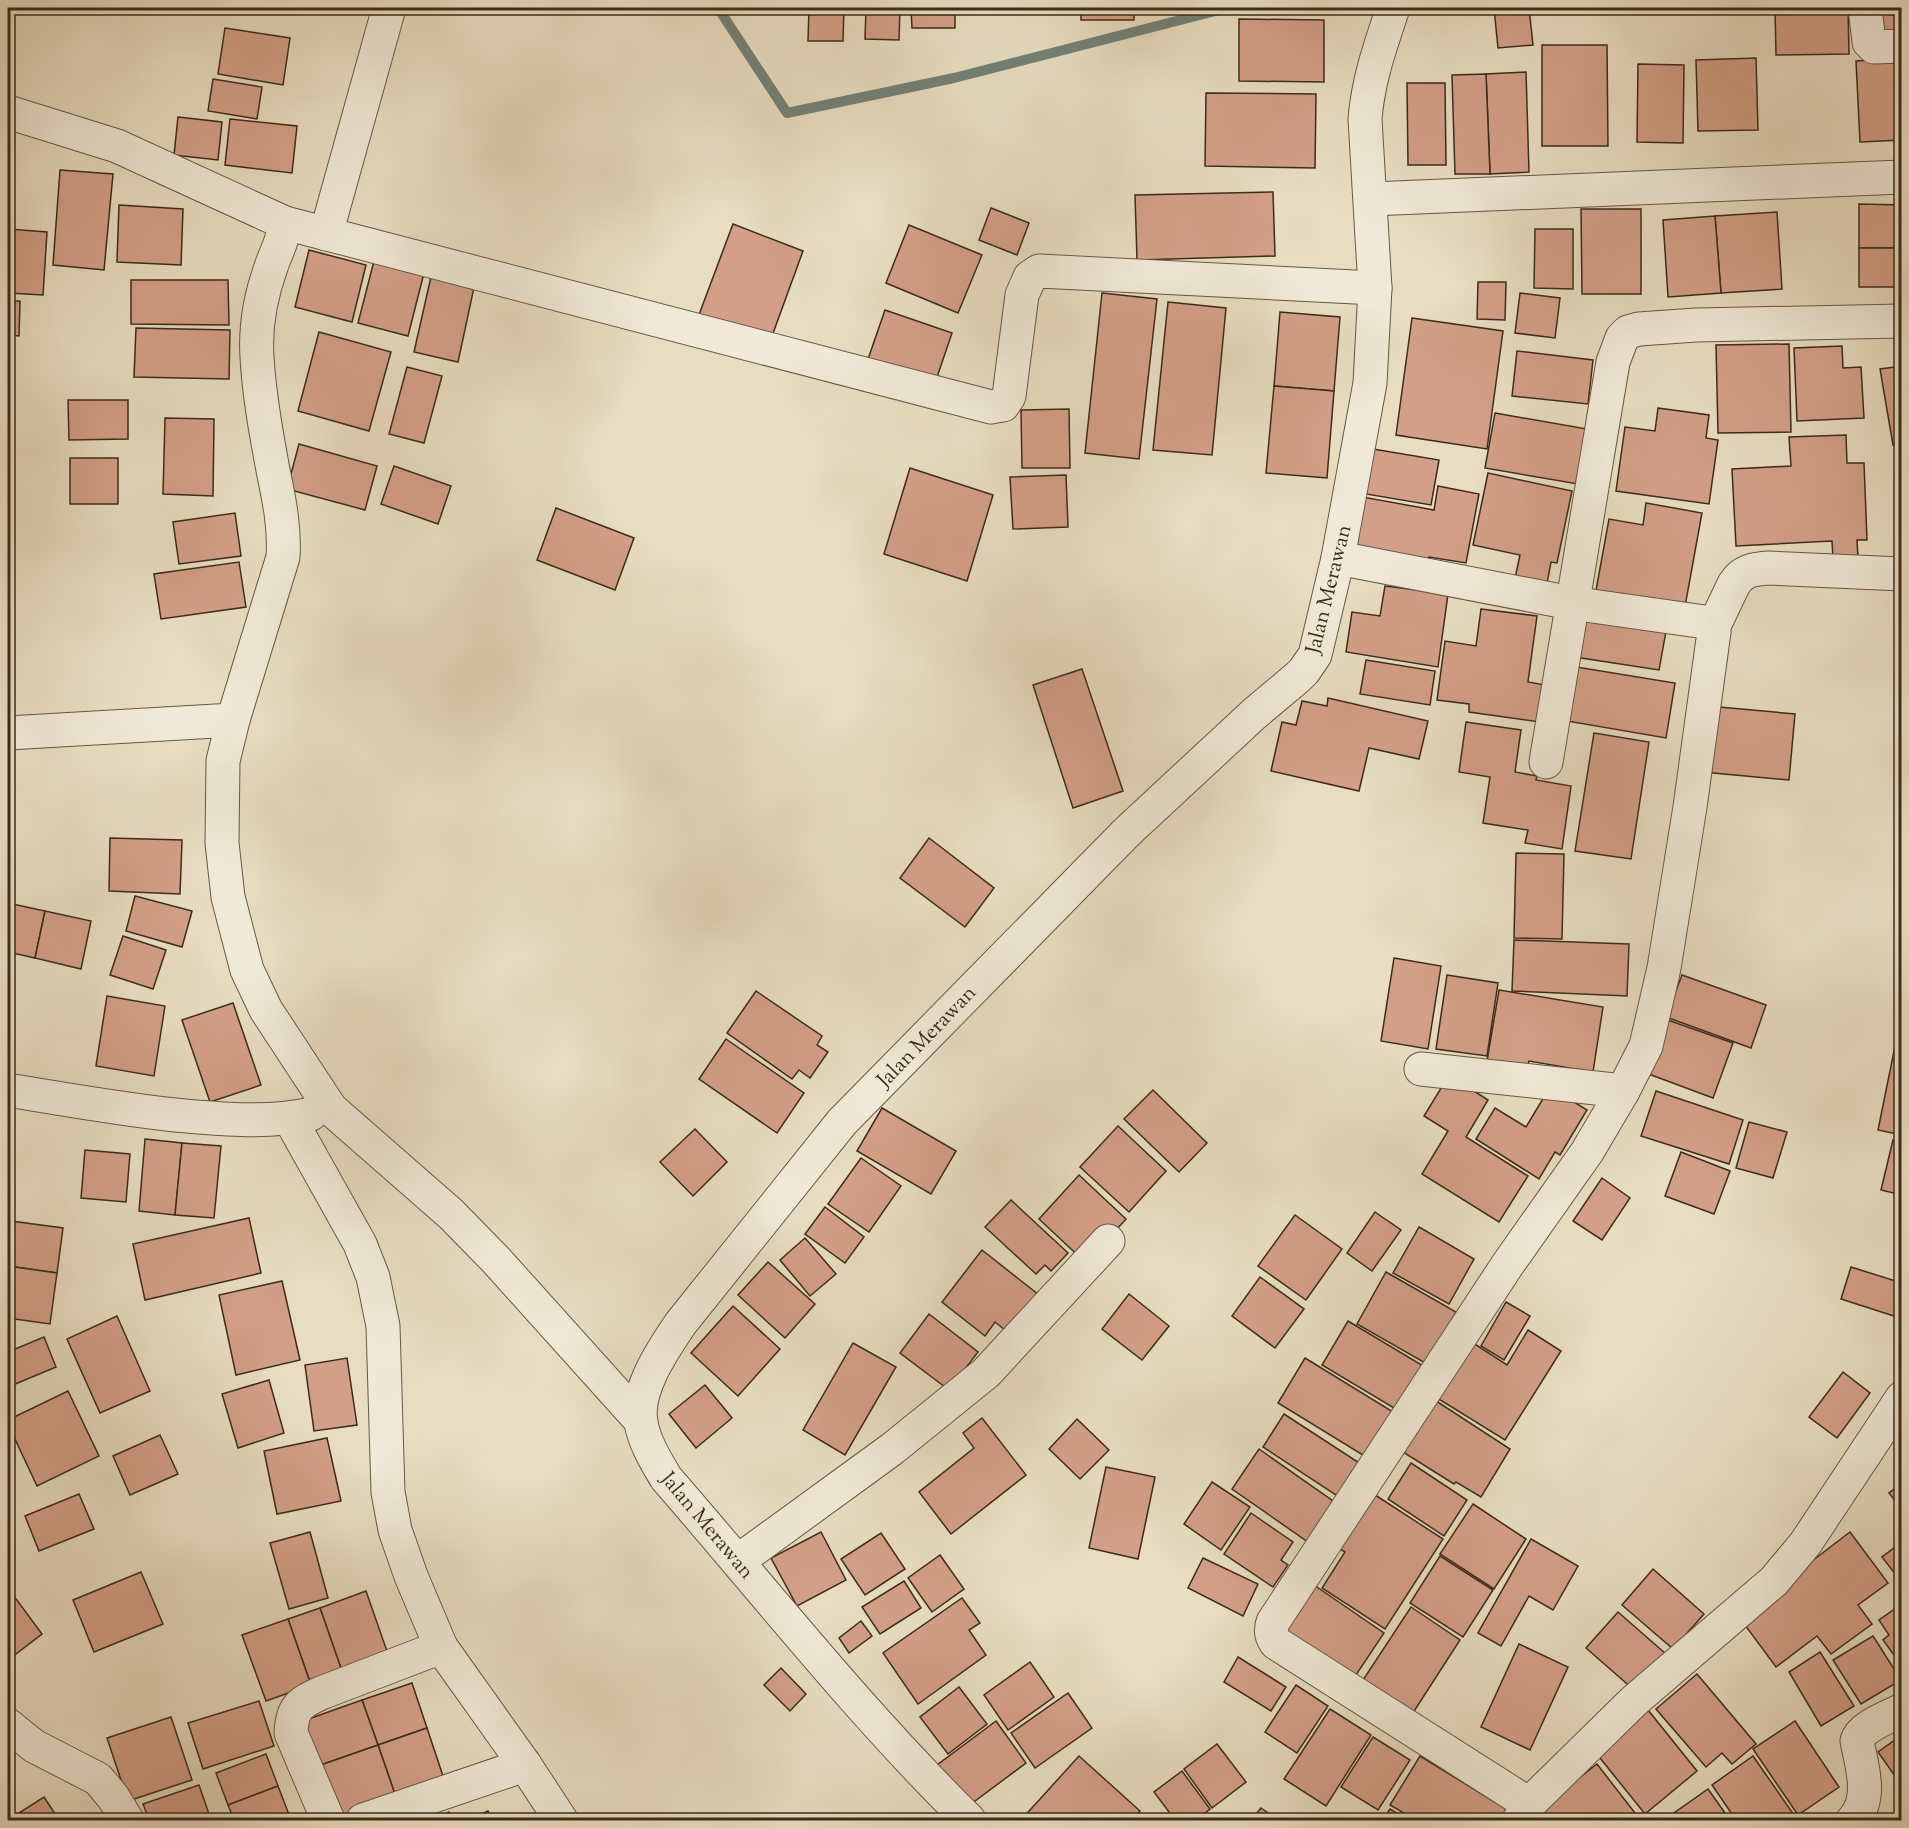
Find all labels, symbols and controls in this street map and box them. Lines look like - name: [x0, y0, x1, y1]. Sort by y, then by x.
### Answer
- street label: Jalan Merawan: [1299, 522, 1360, 658]
- street label: Jalan Merawan: [870, 979, 984, 1096]
- street label: Jalan Merawan: [652, 1465, 760, 1586]

